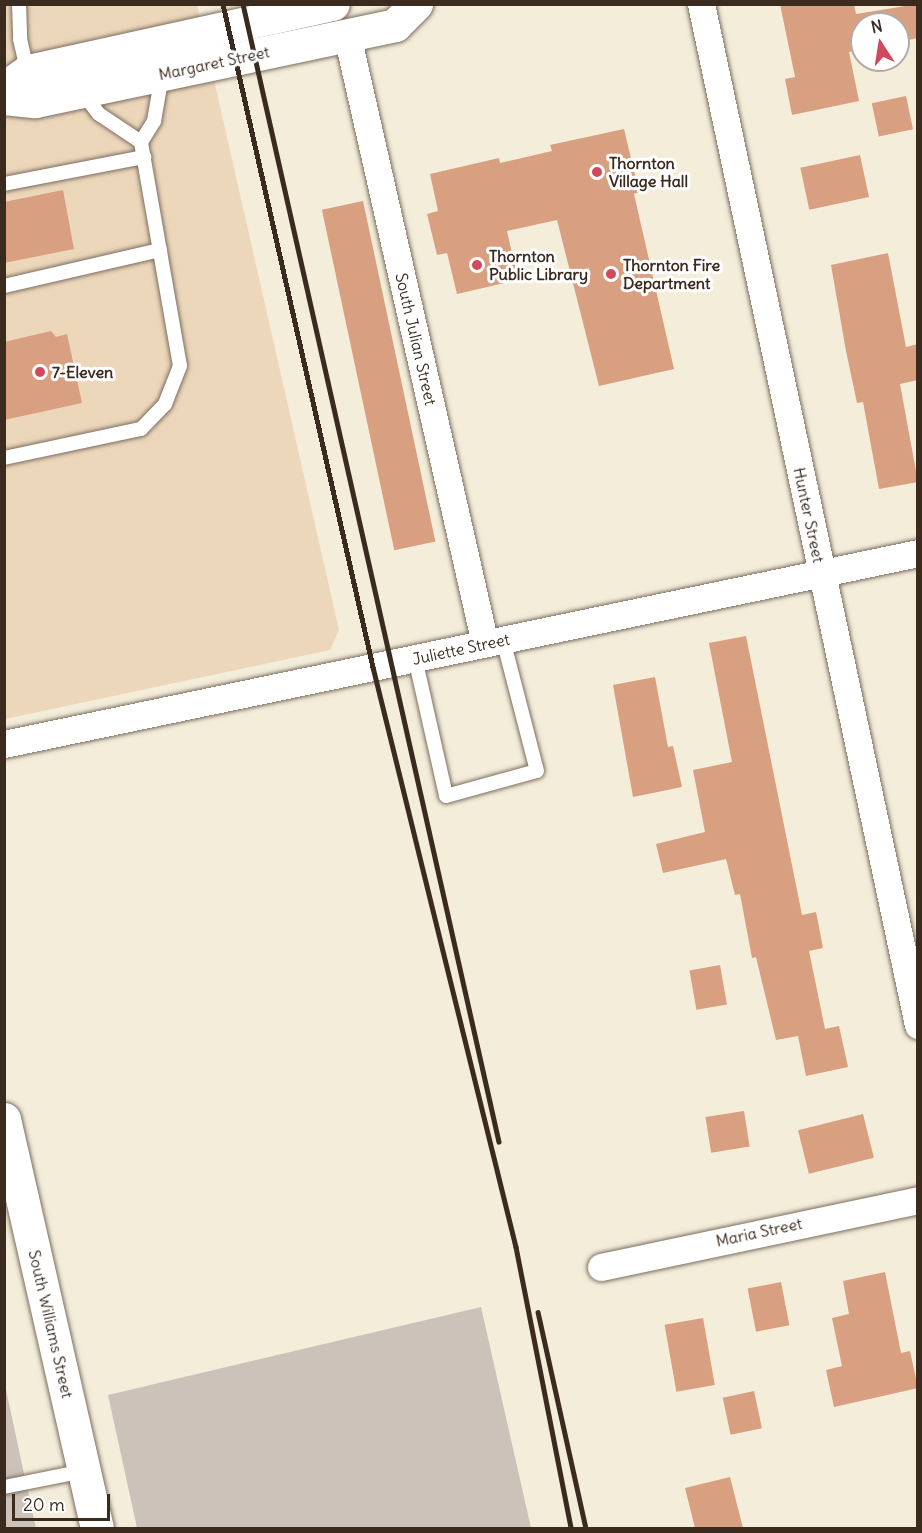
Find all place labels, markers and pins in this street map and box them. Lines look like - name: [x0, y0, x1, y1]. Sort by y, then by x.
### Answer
- place label: Thornton Village Hall: [609, 153, 688, 191]
- marker: Thornton Village Hall: [590, 165, 604, 179]
- place label: Thornton Public Library: [489, 246, 588, 284]
- place label: Thornton Fire Department: [623, 255, 720, 293]
- marker: Thornton Public Library: [470, 258, 484, 272]
- marker: Thornton Fire Department: [604, 267, 618, 281]
- place label: 7-Eleven: [52, 362, 113, 382]
- marker: 7-Eleven: [33, 365, 47, 379]

